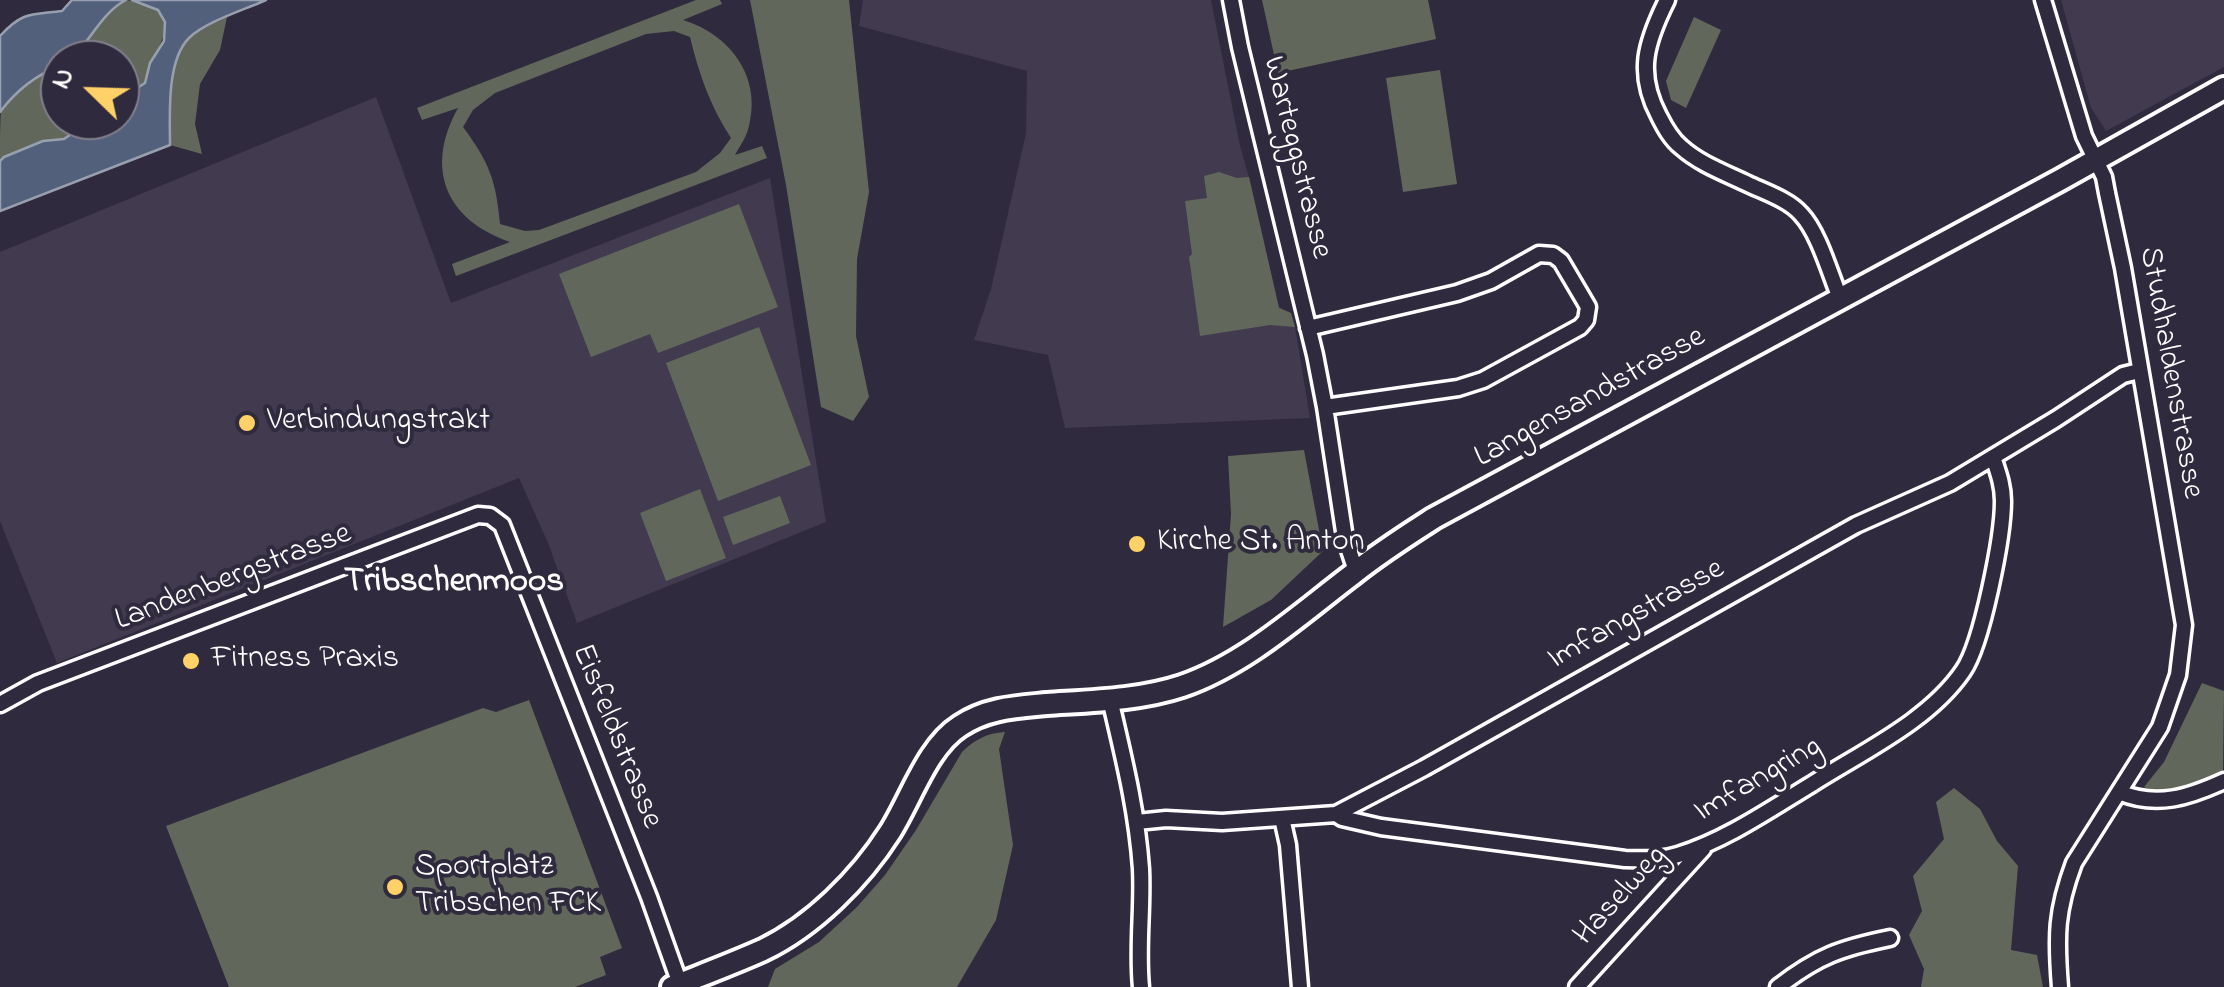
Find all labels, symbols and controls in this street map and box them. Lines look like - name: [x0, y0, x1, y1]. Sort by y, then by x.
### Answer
- north arrow: [40, 40, 140, 140]
- street label: Warteggstrasse: [1251, 53, 1339, 263]
- text: N: [41, 62, 86, 96]
- street label: Studhaldenstrasse: [2128, 244, 2210, 502]
- street label: Langensandstrasse: [1469, 320, 1713, 478]
- place label: Verbindungstrakt: [267, 404, 490, 442]
- marker: Verbindungstrakt: [236, 412, 258, 434]
- street label: Landenbergstrasse: [111, 516, 357, 642]
- place label: Kirche St. Anton: [1157, 525, 1364, 563]
- marker: Kirche St. Anton: [1126, 533, 1148, 555]
- street label: Imfangstrasse: [1542, 552, 1732, 680]
- district label: Tribschenmoos: [344, 563, 564, 605]
- street label: Eisfeldstrasse: [561, 639, 669, 835]
- place label: Fitness Praxis: [211, 642, 399, 680]
- marker: Fitness Praxis: [180, 650, 202, 672]
- street label: Imfangring: [1689, 729, 1829, 833]
- street label: Haselweg: [1567, 839, 1677, 955]
- place label: Sportplatz Tribschen FCK: [415, 850, 601, 925]
- marker: Sportplatz Tribschen FCK: [384, 876, 406, 898]

